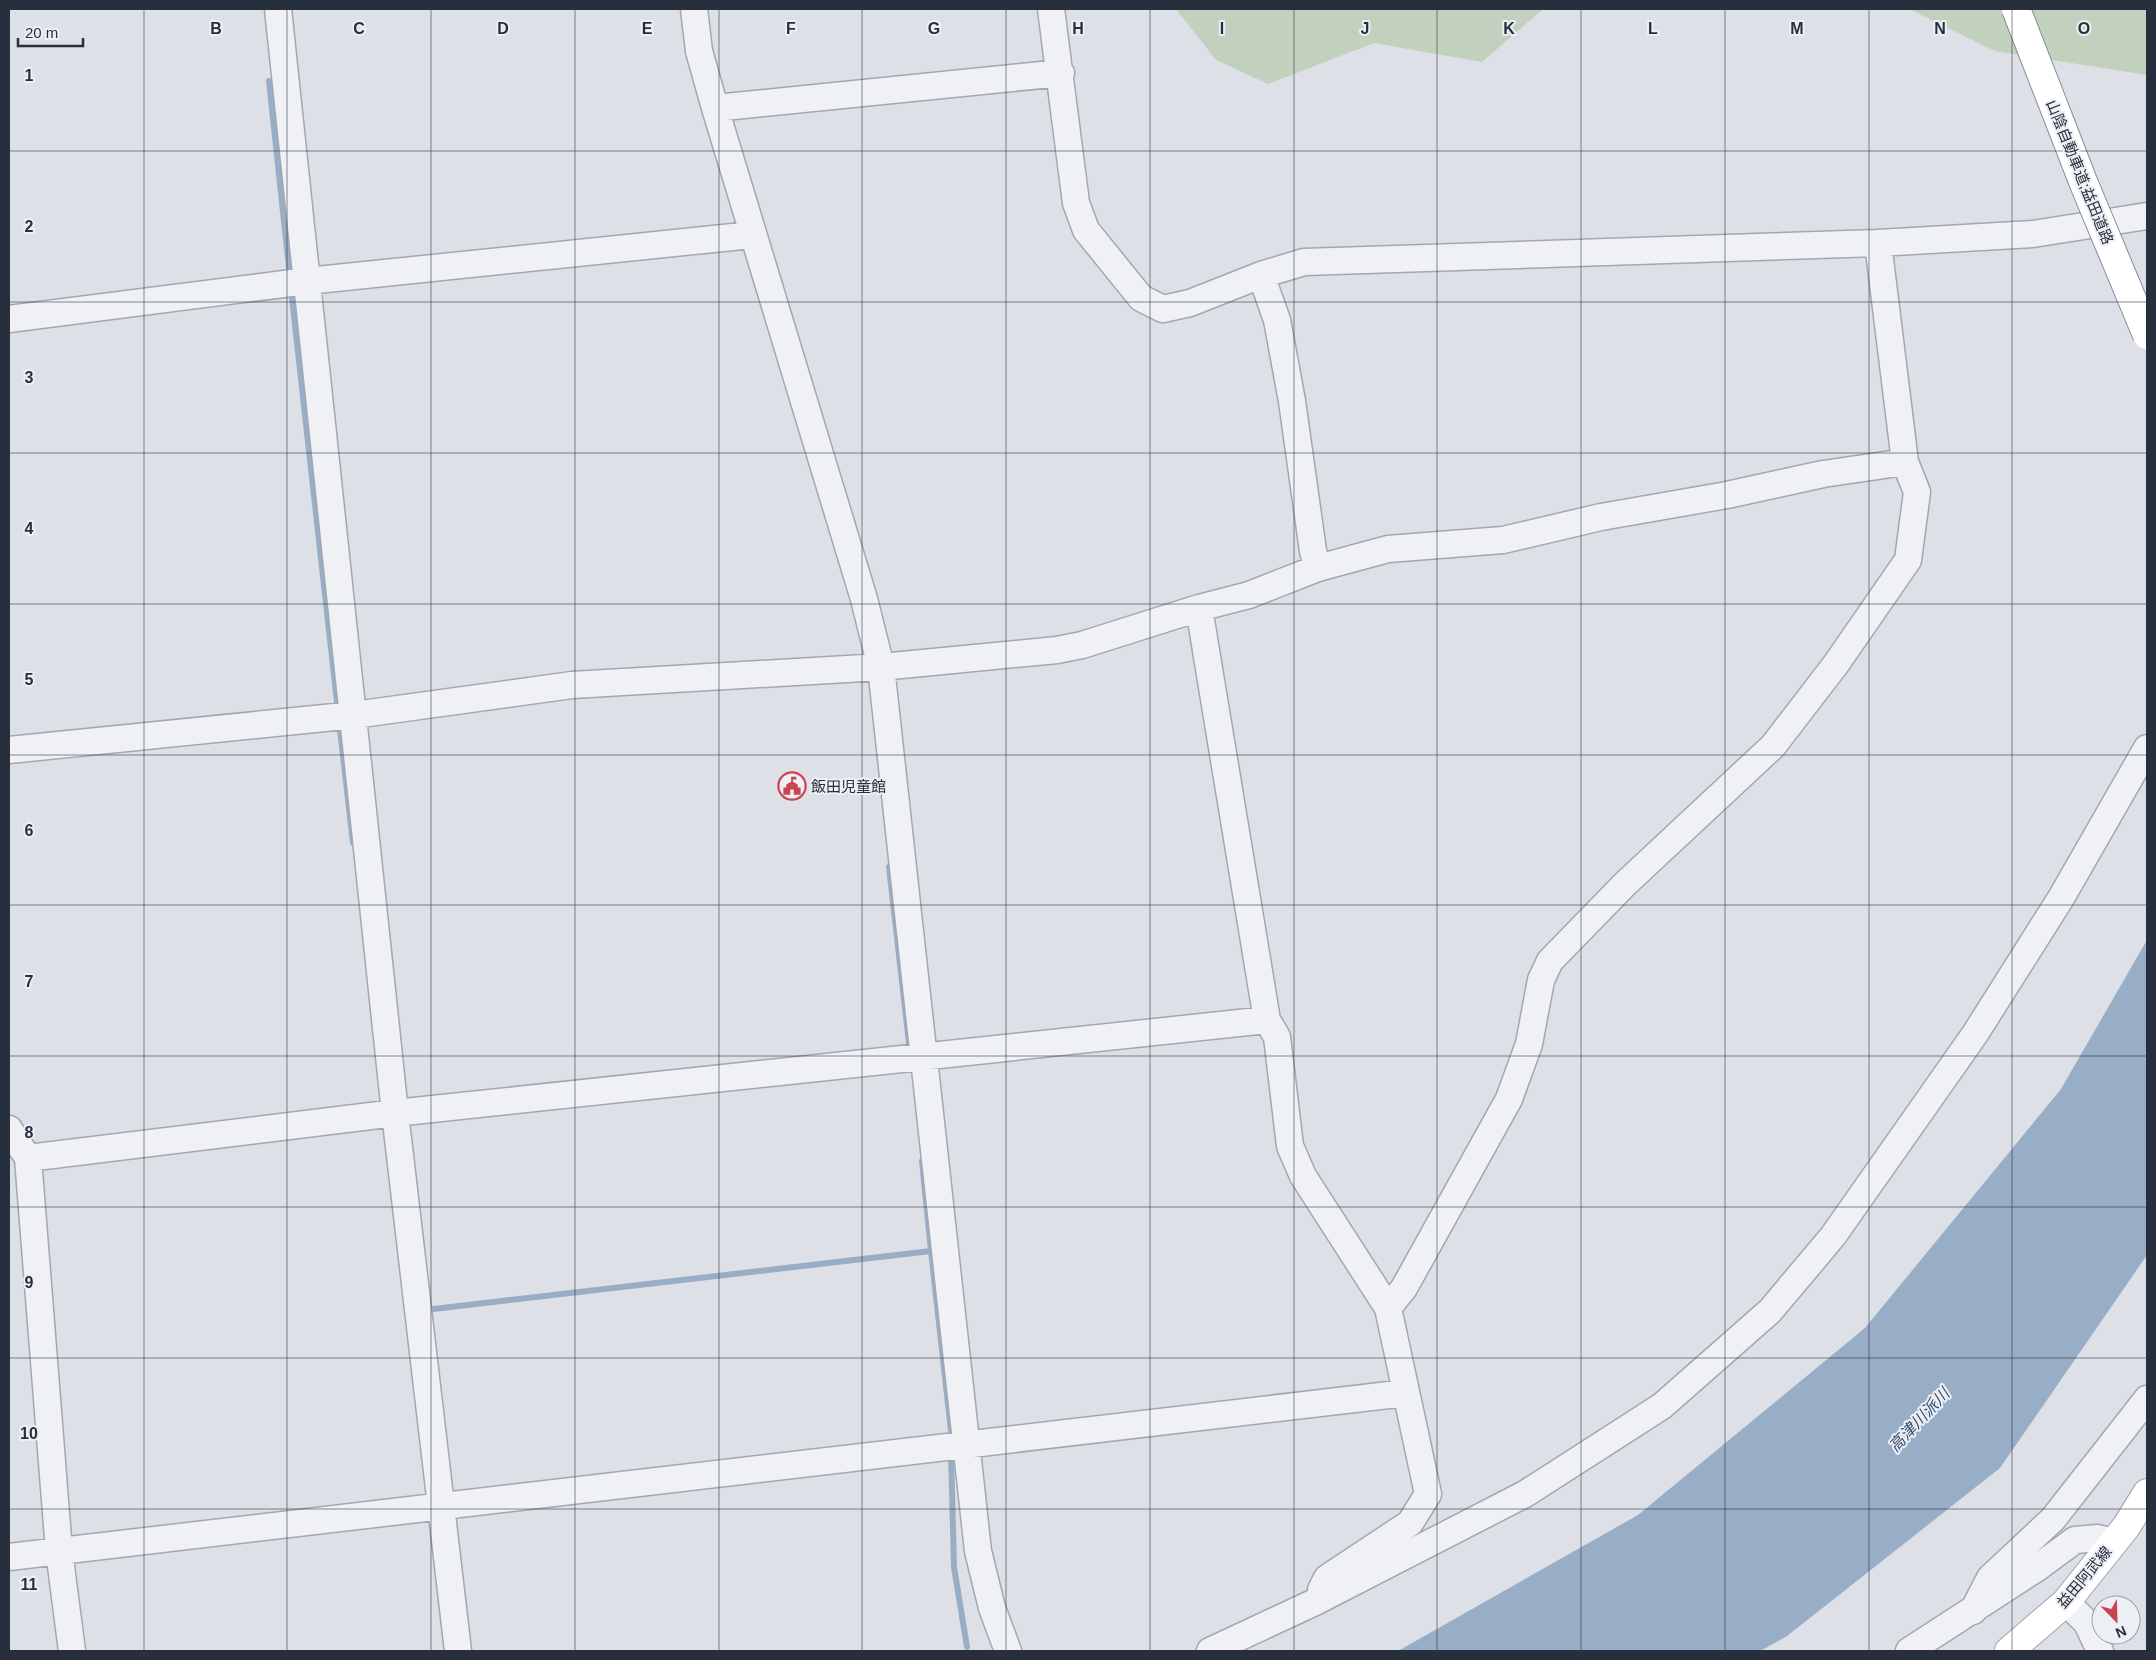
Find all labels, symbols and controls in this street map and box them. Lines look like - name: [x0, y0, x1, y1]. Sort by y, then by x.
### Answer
- scale bar: [18, 15, 82, 47]
- text: B: [210, 20, 222, 37]
- text: C: [353, 20, 365, 37]
- text: D: [497, 20, 509, 37]
- text: E: [642, 20, 653, 37]
- text: F: [786, 20, 796, 37]
- text: G: [928, 20, 940, 37]
- text: H: [1072, 20, 1084, 37]
- text: I: [1220, 20, 1224, 37]
- text: J: [1361, 20, 1369, 37]
- text: K: [1503, 20, 1515, 37]
- text: L: [1648, 20, 1658, 37]
- text: M: [1790, 20, 1804, 37]
- text: N: [1934, 20, 1946, 37]
- text: O: [2078, 20, 2090, 37]
- text: 20 m: [25, 24, 58, 41]
- text: 1: [25, 67, 34, 84]
- street label: 山陰自動車道;益田道路: [2043, 97, 2117, 247]
- text: 2: [25, 218, 34, 235]
- text: 3: [25, 369, 34, 386]
- text: 4: [25, 520, 34, 537]
- text: 5: [25, 671, 34, 688]
- public building icon: 飯田児童館: [777, 771, 807, 801]
- place label: 飯田児童館: [811, 778, 886, 795]
- text: 6: [25, 822, 34, 839]
- text: 7: [25, 973, 34, 990]
- text: 8: [25, 1124, 34, 1141]
- text: 9: [25, 1274, 34, 1291]
- water label: 高津川派川: [1885, 1383, 1954, 1455]
- text: 10: [20, 1425, 38, 1442]
- street label: 益田阿武線: [2053, 1543, 2115, 1611]
- text: 11: [21, 1576, 38, 1593]
- north arrow: [2091, 1595, 2141, 1645]
- text: N: [2113, 1623, 2129, 1641]

